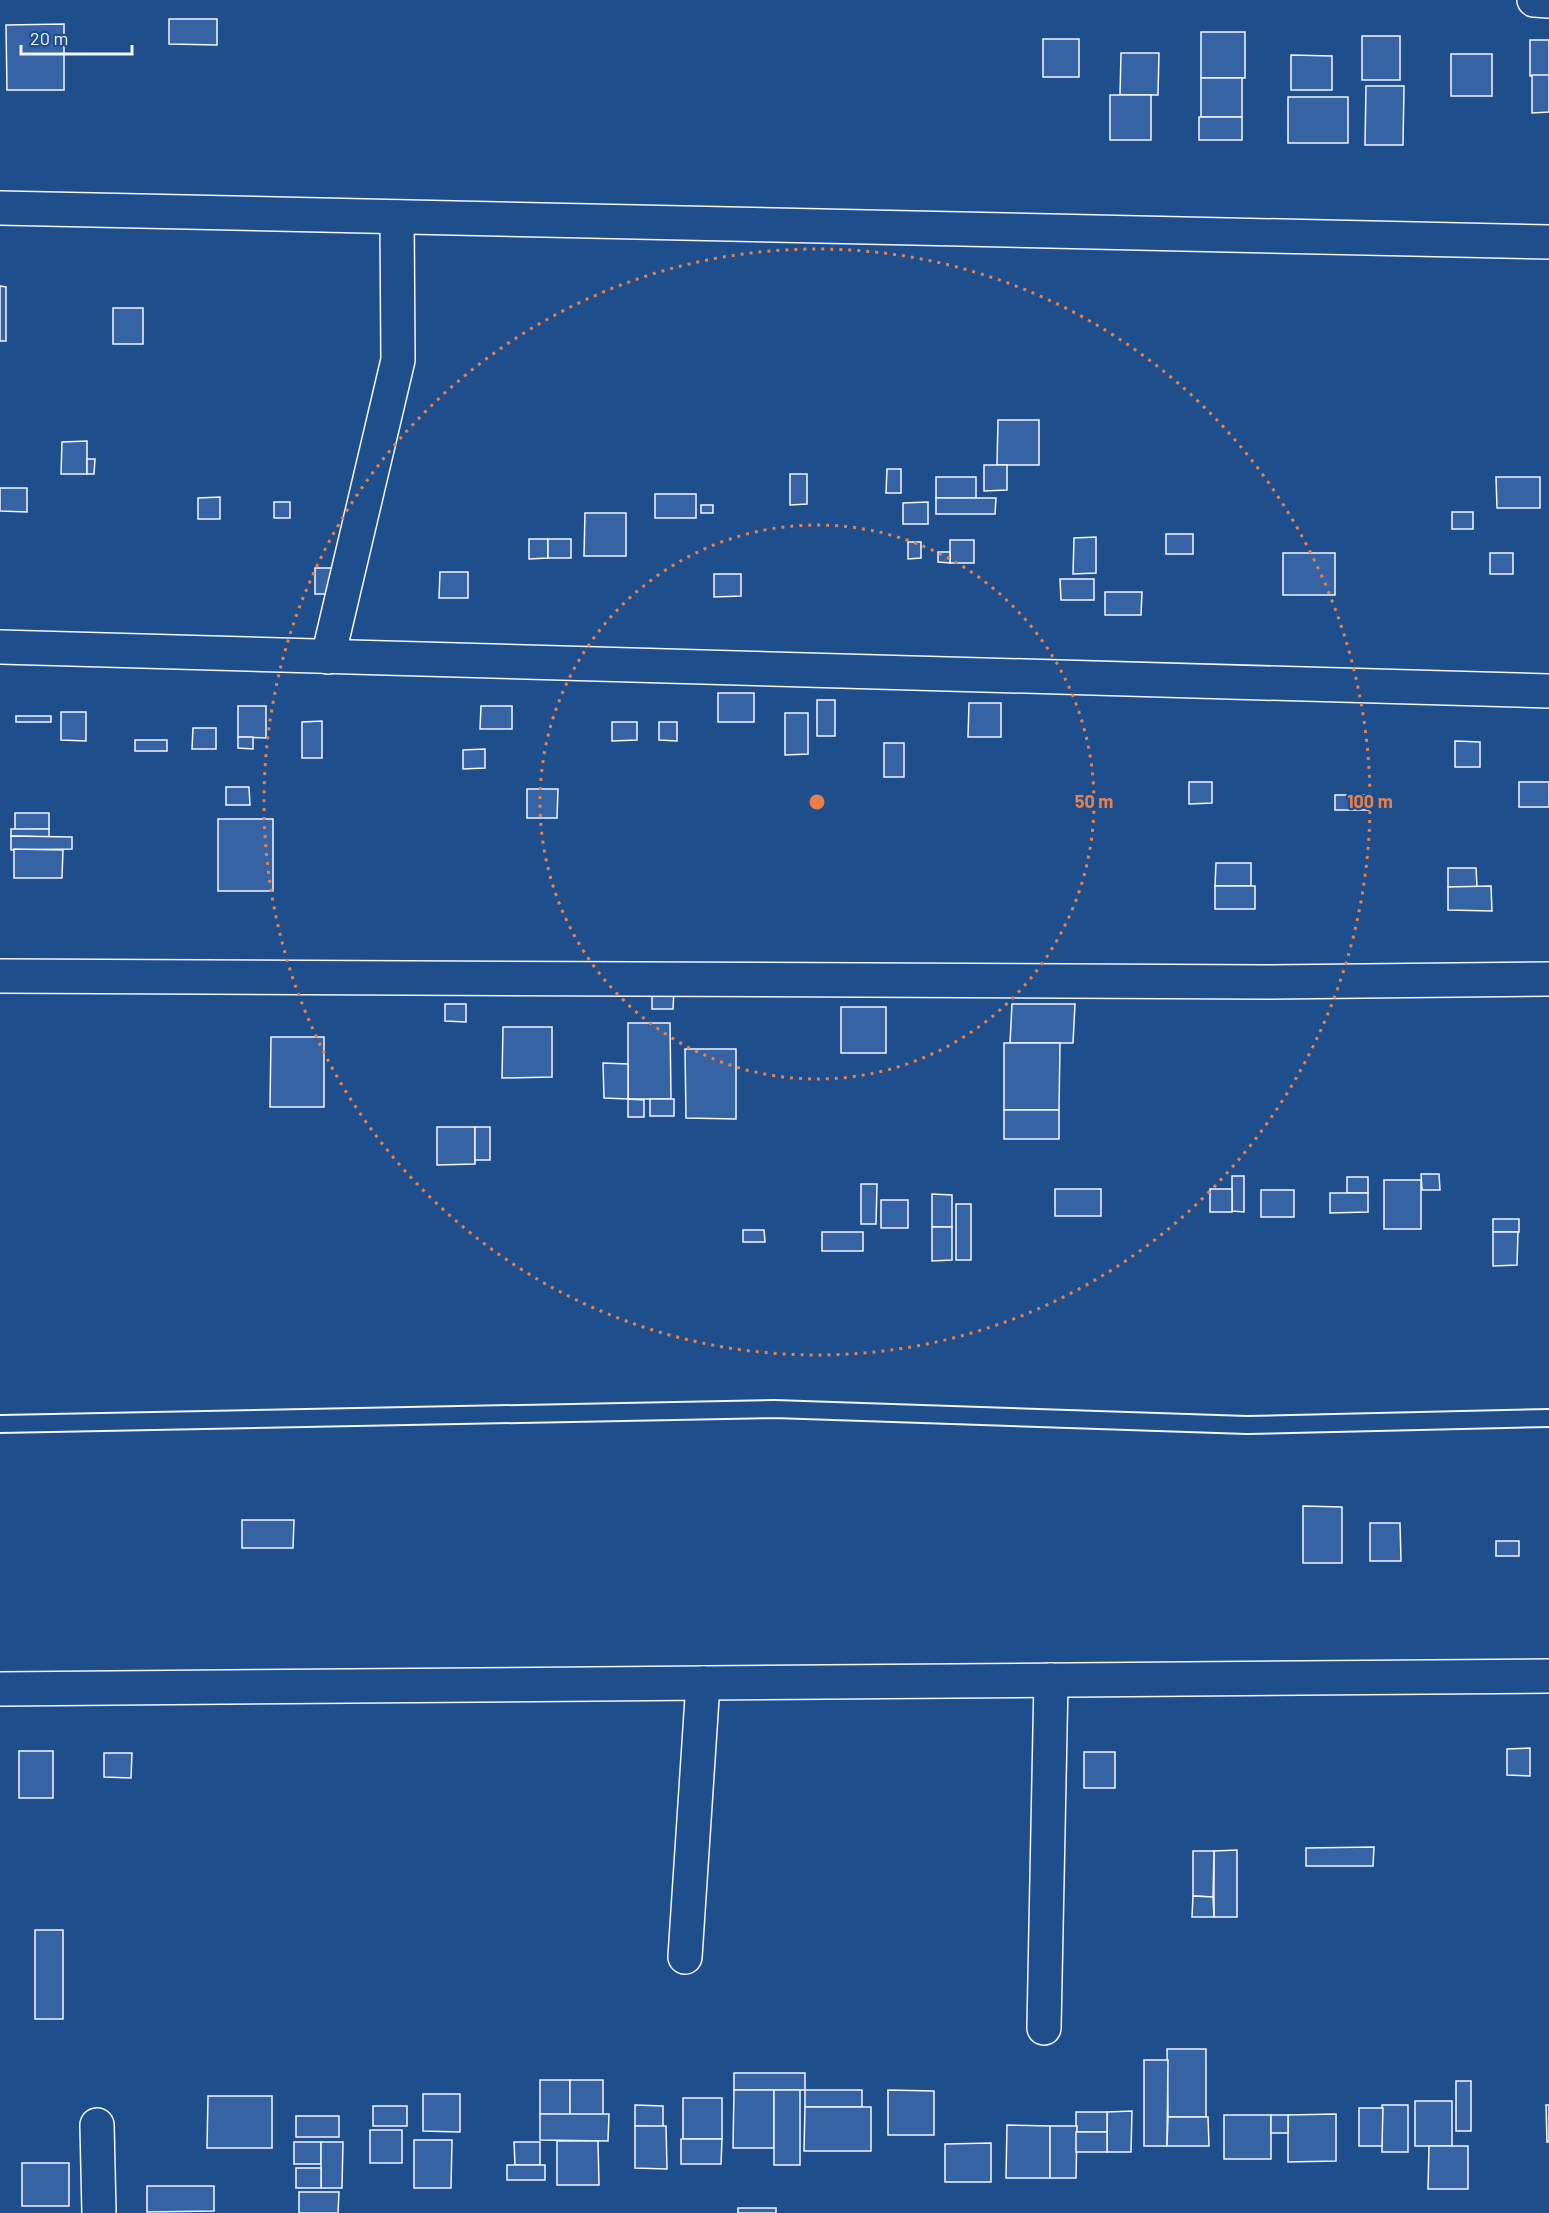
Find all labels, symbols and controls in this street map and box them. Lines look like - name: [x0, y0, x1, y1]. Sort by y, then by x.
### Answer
- scale bar: [21, 18, 132, 56]
- text: 20 m: [30, 27, 68, 49]
- text: 50 m: [1075, 790, 1113, 812]
- text: 100 m: [1347, 790, 1393, 812]
- centre of rings: [807, 792, 827, 812]

